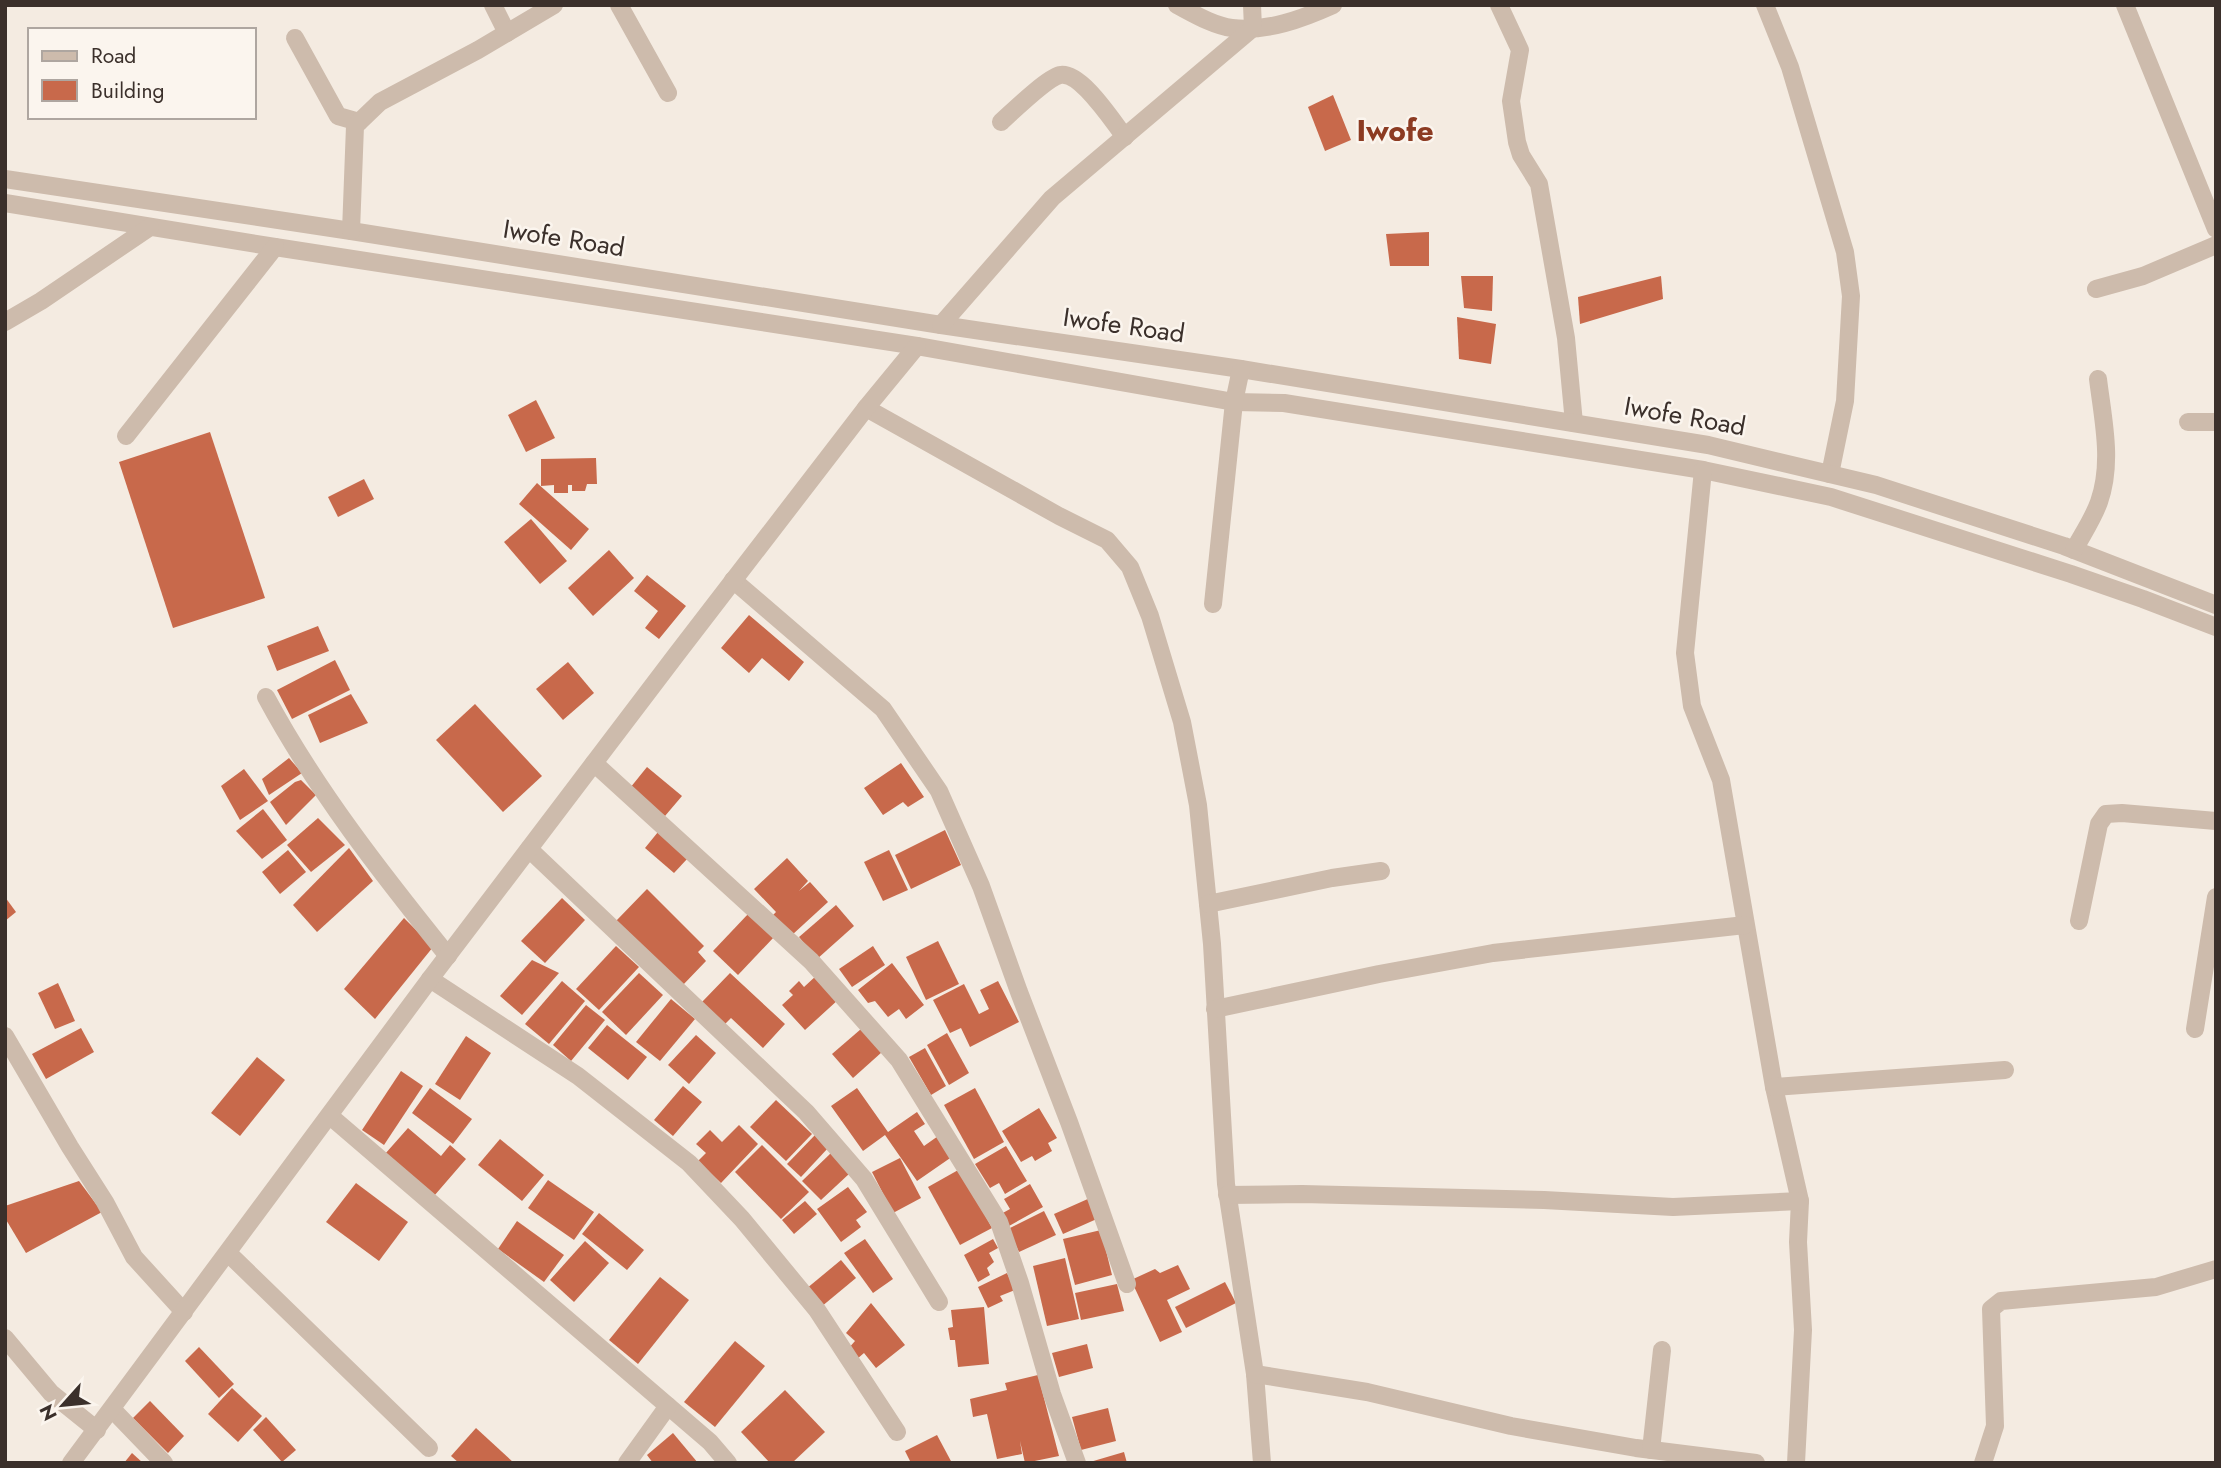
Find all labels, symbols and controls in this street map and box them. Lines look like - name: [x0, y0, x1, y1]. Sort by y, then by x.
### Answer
- legend: [28, 28, 256, 119]
- text: Road: [91, 41, 136, 71]
- text: Building: [91, 76, 164, 106]
- district label: Iwofe: [1356, 109, 1434, 152]
- street label: Iwofe Road: [500, 210, 628, 266]
- street label: Iwofe Road: [1061, 298, 1187, 352]
- street label: Iwofe Road: [1621, 387, 1749, 445]
- north arrow: [28, 1370, 98, 1440]
- text: N: [33, 1400, 64, 1425]

